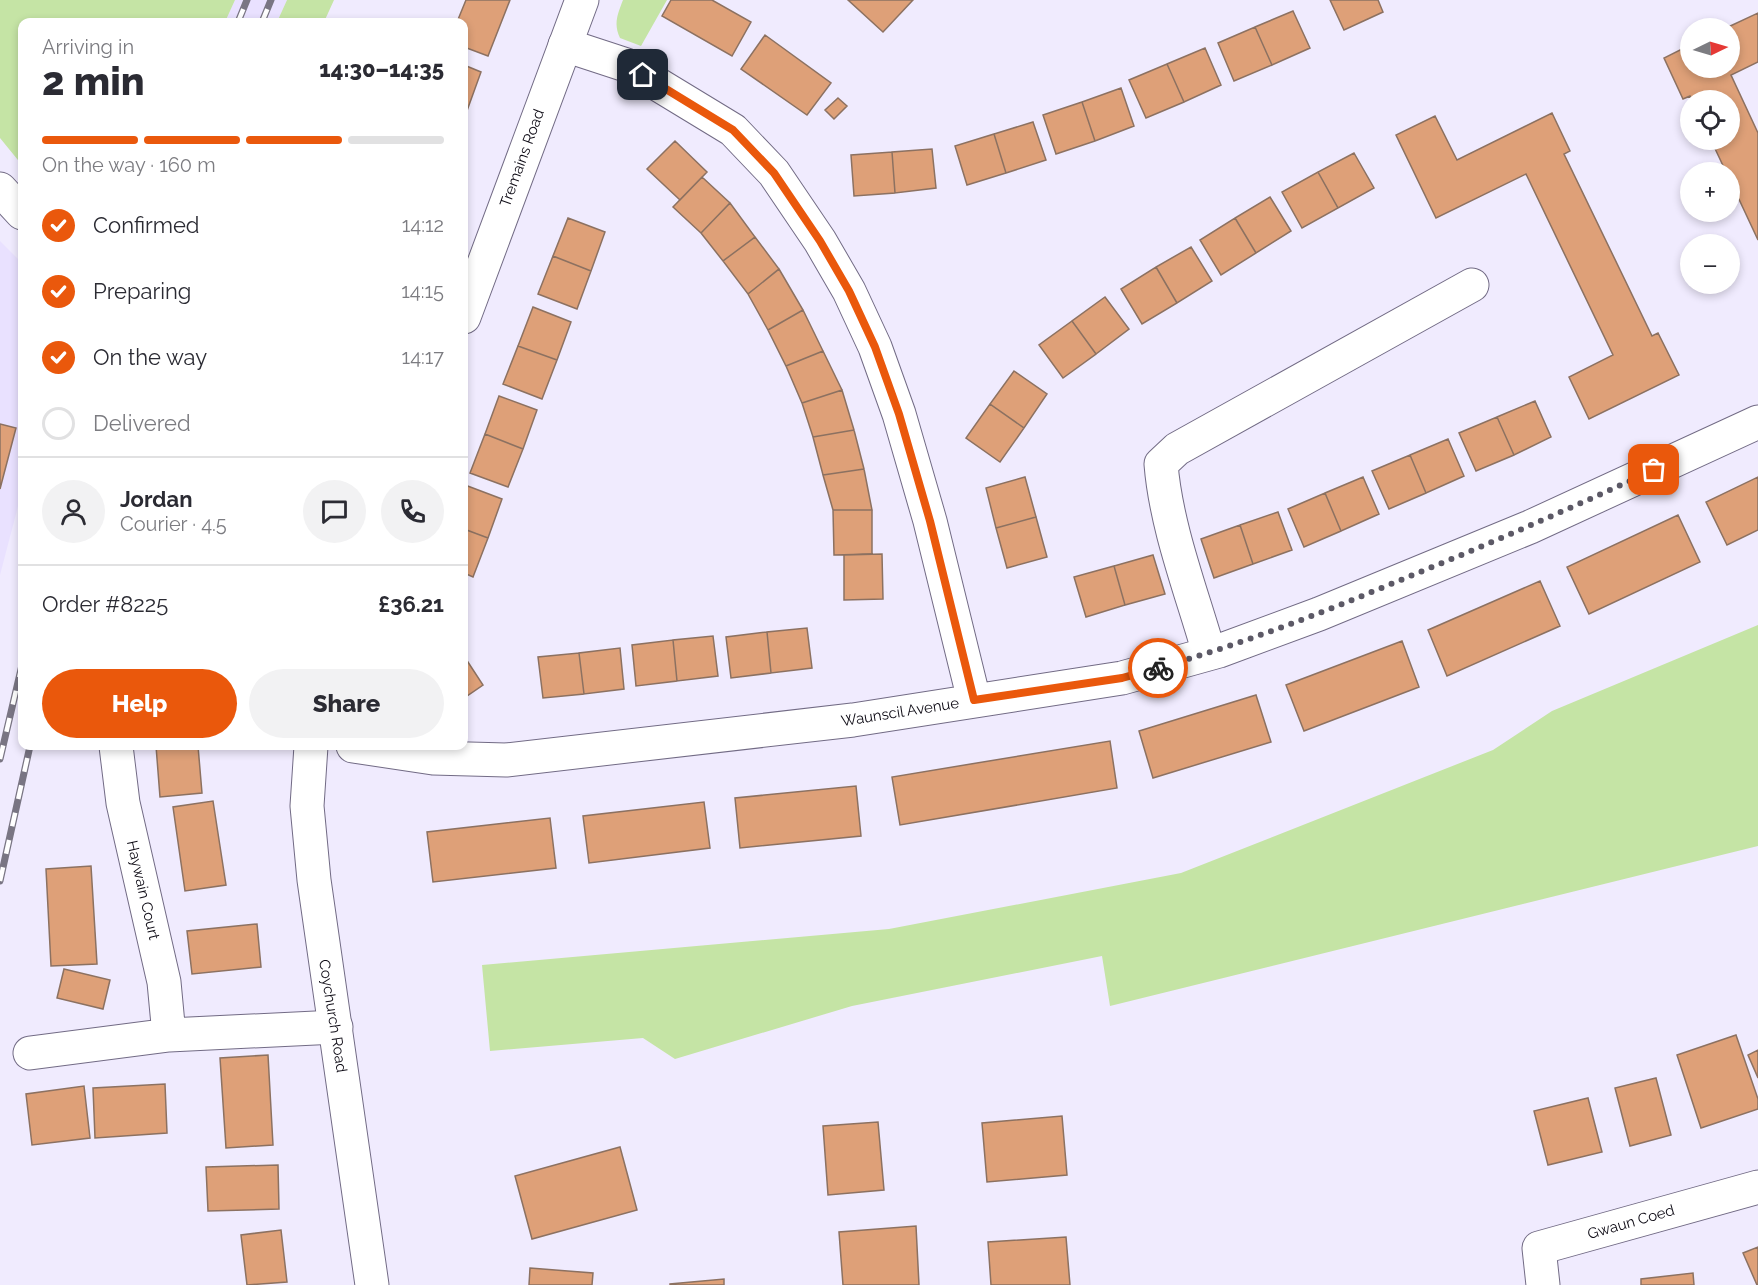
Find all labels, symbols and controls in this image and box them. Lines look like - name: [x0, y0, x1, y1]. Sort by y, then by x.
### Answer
- north arrow: [1680, 18, 1740, 78]
- map controls: [1680, 18, 1740, 294]
- text: Arriving in: [42, 35, 134, 59]
- pin: [617, 49, 668, 100]
- text: 14:30–14:35: [319, 56, 444, 82]
- text: 2 min: [42, 58, 145, 104]
- icon: home: [626, 58, 659, 91]
- button: locate: [1680, 90, 1740, 150]
- street label: Tremains Road: [496, 107, 548, 209]
- text: On the way · 160 m: [42, 153, 216, 177]
- button: +: [1680, 162, 1740, 222]
- icon: check: [42, 209, 75, 242]
- text: Confirmed: [93, 212, 200, 238]
- text: 14:12: [402, 213, 444, 237]
- button: −: [1680, 234, 1740, 294]
- icon: check: [42, 275, 75, 308]
- text: Preparing: [93, 278, 191, 304]
- text: 14:15: [401, 279, 444, 303]
- icon: check: [42, 341, 75, 374]
- text: On the way: [93, 344, 207, 370]
- text: 14:17: [402, 345, 444, 369]
- text: Delivered: [93, 410, 191, 436]
- pin: [1628, 444, 1679, 495]
- icon: bag: [1637, 453, 1670, 486]
- button: person: [42, 480, 105, 543]
- button: chat: [303, 480, 366, 543]
- button: phone: [381, 480, 444, 543]
- text: Jordan: [120, 486, 192, 512]
- text: Courier · 4.5: [120, 512, 227, 536]
- text: Order #8225: [42, 591, 168, 617]
- text: £36.21: [378, 591, 444, 617]
- courier: [1128, 638, 1188, 698]
- icon: bike: [1142, 652, 1175, 685]
- button: Help: [42, 669, 237, 738]
- button: Share: [249, 669, 444, 738]
- street label: Waunscil Avenue: [840, 694, 960, 730]
- street label: Haywain Court: [123, 839, 163, 941]
- street label: Coychurch Road: [315, 958, 351, 1074]
- street label: Gwaun Coed: [1585, 1201, 1677, 1243]

